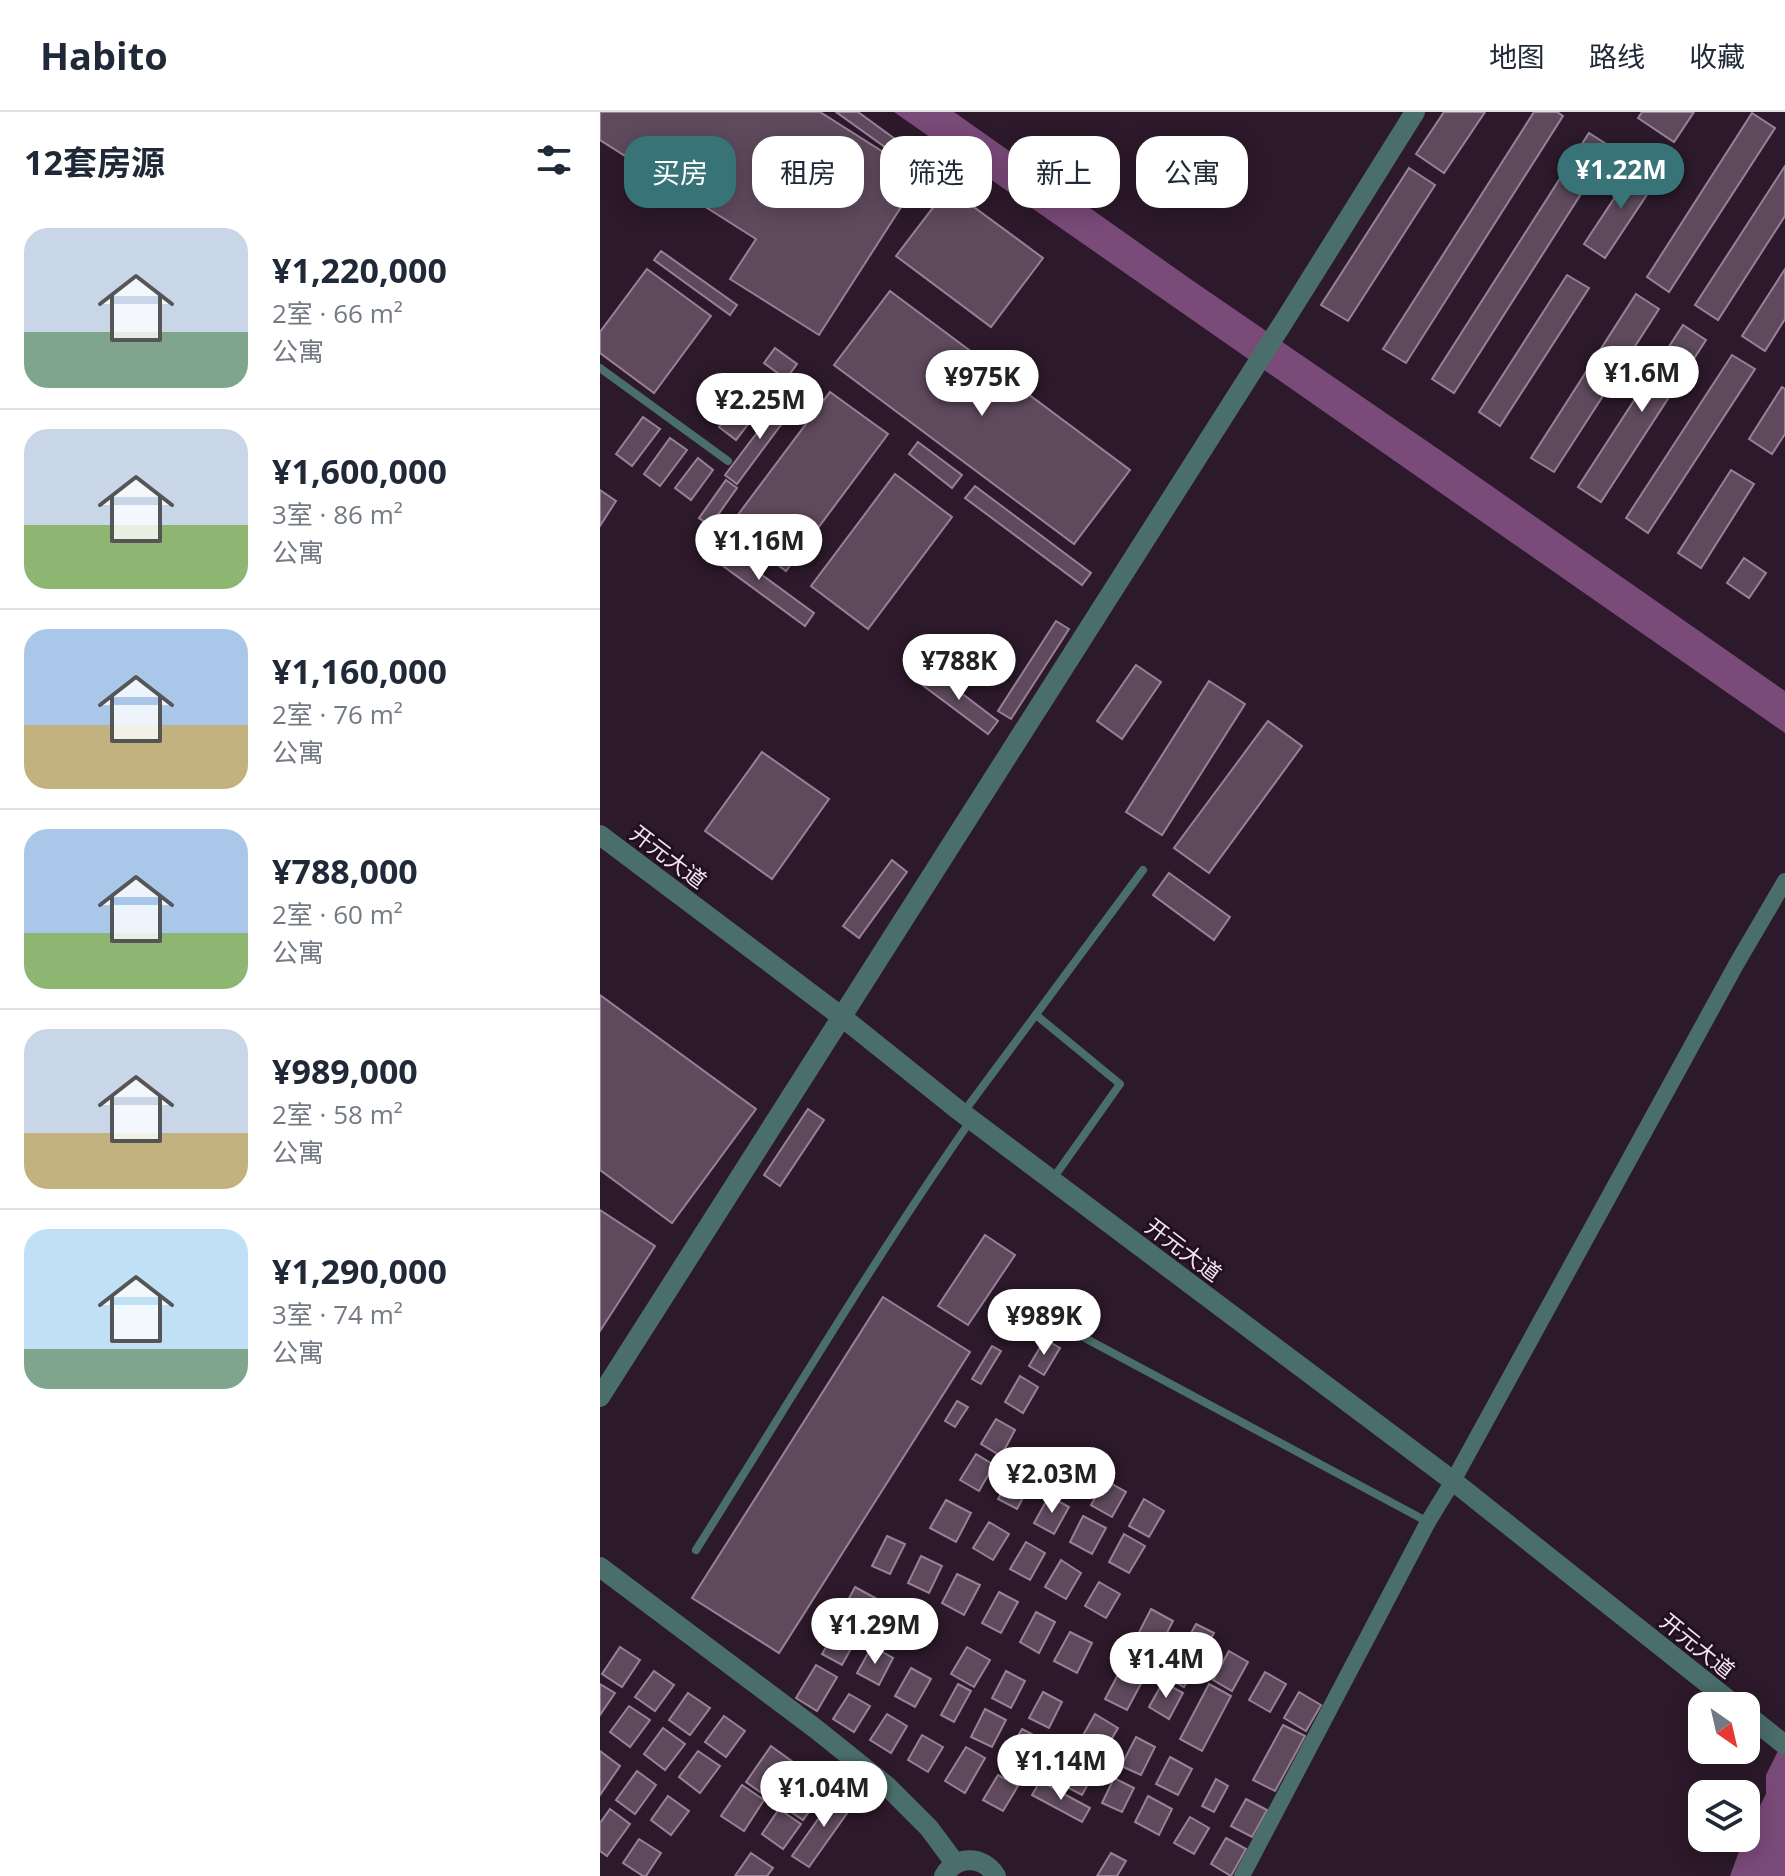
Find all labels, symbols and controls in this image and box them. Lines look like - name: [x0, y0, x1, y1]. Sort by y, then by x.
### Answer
- text: Habito: [40, 29, 168, 81]
- text: 地图: [1489, 37, 1545, 75]
- text: 路线: [1589, 37, 1645, 75]
- text: 收藏: [1689, 37, 1745, 75]
- chip: 买房: [624, 136, 736, 208]
- chip: 租房: [752, 136, 864, 208]
- chip: 筛选: [880, 136, 992, 208]
- chip: 新上: [1008, 136, 1120, 208]
- chip: 公寓: [1136, 136, 1248, 208]
- icon: filters: [532, 138, 576, 182]
- text: 12套房源: [24, 139, 165, 185]
- pin: ¥1.22M: [1556, 143, 1686, 211]
- text: ¥1.22M: [1575, 151, 1667, 187]
- text: ¥1,220,000: [272, 247, 447, 293]
- icon: home: [88, 260, 184, 356]
- text: 2室 · 66 m²: [272, 295, 403, 331]
- text: 公寓: [272, 333, 324, 369]
- pin: ¥1.6M: [1586, 346, 1698, 414]
- pin: ¥975K: [926, 350, 1038, 418]
- text: ¥1.6M: [1604, 354, 1680, 390]
- text: ¥975K: [944, 358, 1020, 394]
- pin: ¥2.25M: [695, 373, 825, 441]
- text: ¥2.25M: [714, 381, 806, 417]
- text: ¥1,600,000: [272, 448, 447, 494]
- icon: home: [88, 461, 184, 557]
- text: 3室 · 86 m²: [272, 496, 403, 532]
- pin: ¥1.16M: [694, 514, 824, 582]
- text: ¥1.16M: [713, 522, 805, 558]
- text: 公寓: [272, 534, 324, 570]
- pin: ¥788K: [903, 634, 1015, 702]
- text: ¥788K: [921, 642, 997, 678]
- text: ¥1,160,000: [272, 648, 447, 694]
- icon: home: [88, 661, 184, 757]
- text: 2室 · 76 m²: [272, 696, 403, 732]
- text: 公寓: [272, 734, 324, 770]
- street label: 开元大道: [625, 818, 713, 894]
- text: ¥788,000: [272, 848, 418, 894]
- icon: home: [88, 861, 184, 957]
- text: 2室 · 60 m²: [272, 896, 403, 932]
- text: 公寓: [272, 934, 324, 970]
- text: ¥989,000: [272, 1048, 418, 1094]
- icon: home: [88, 1061, 184, 1157]
- text: 2室 · 58 m²: [272, 1096, 403, 1132]
- text: 公寓: [272, 1134, 324, 1170]
- street label: 开元大道: [1140, 1211, 1228, 1287]
- text: ¥1,290,000: [272, 1248, 447, 1294]
- icon: home: [88, 1261, 184, 1357]
- pin: ¥989K: [988, 1289, 1100, 1357]
- text: 3室 · 74 m²: [272, 1296, 403, 1332]
- text: ¥989K: [1006, 1297, 1082, 1333]
- text: 公寓: [272, 1334, 324, 1370]
- pin: ¥2.03M: [987, 1447, 1117, 1515]
- text: ¥2.03M: [1006, 1455, 1098, 1491]
- pin: ¥1.29M: [810, 1598, 940, 1666]
- text: ¥1.29M: [829, 1606, 921, 1642]
- street label: 开元大道: [1654, 1606, 1742, 1684]
- pin: ¥1.4M: [1110, 1632, 1222, 1700]
- text: ¥1.4M: [1128, 1640, 1204, 1676]
- north arrow: [1688, 1692, 1760, 1764]
- map controls: [1688, 1692, 1760, 1852]
- pin: ¥1.14M: [996, 1734, 1126, 1802]
- text: ¥1.14M: [1015, 1742, 1107, 1778]
- pin: ¥1.04M: [759, 1761, 889, 1829]
- text: ¥1.04M: [778, 1769, 870, 1805]
- button: layers: [1688, 1780, 1760, 1852]

